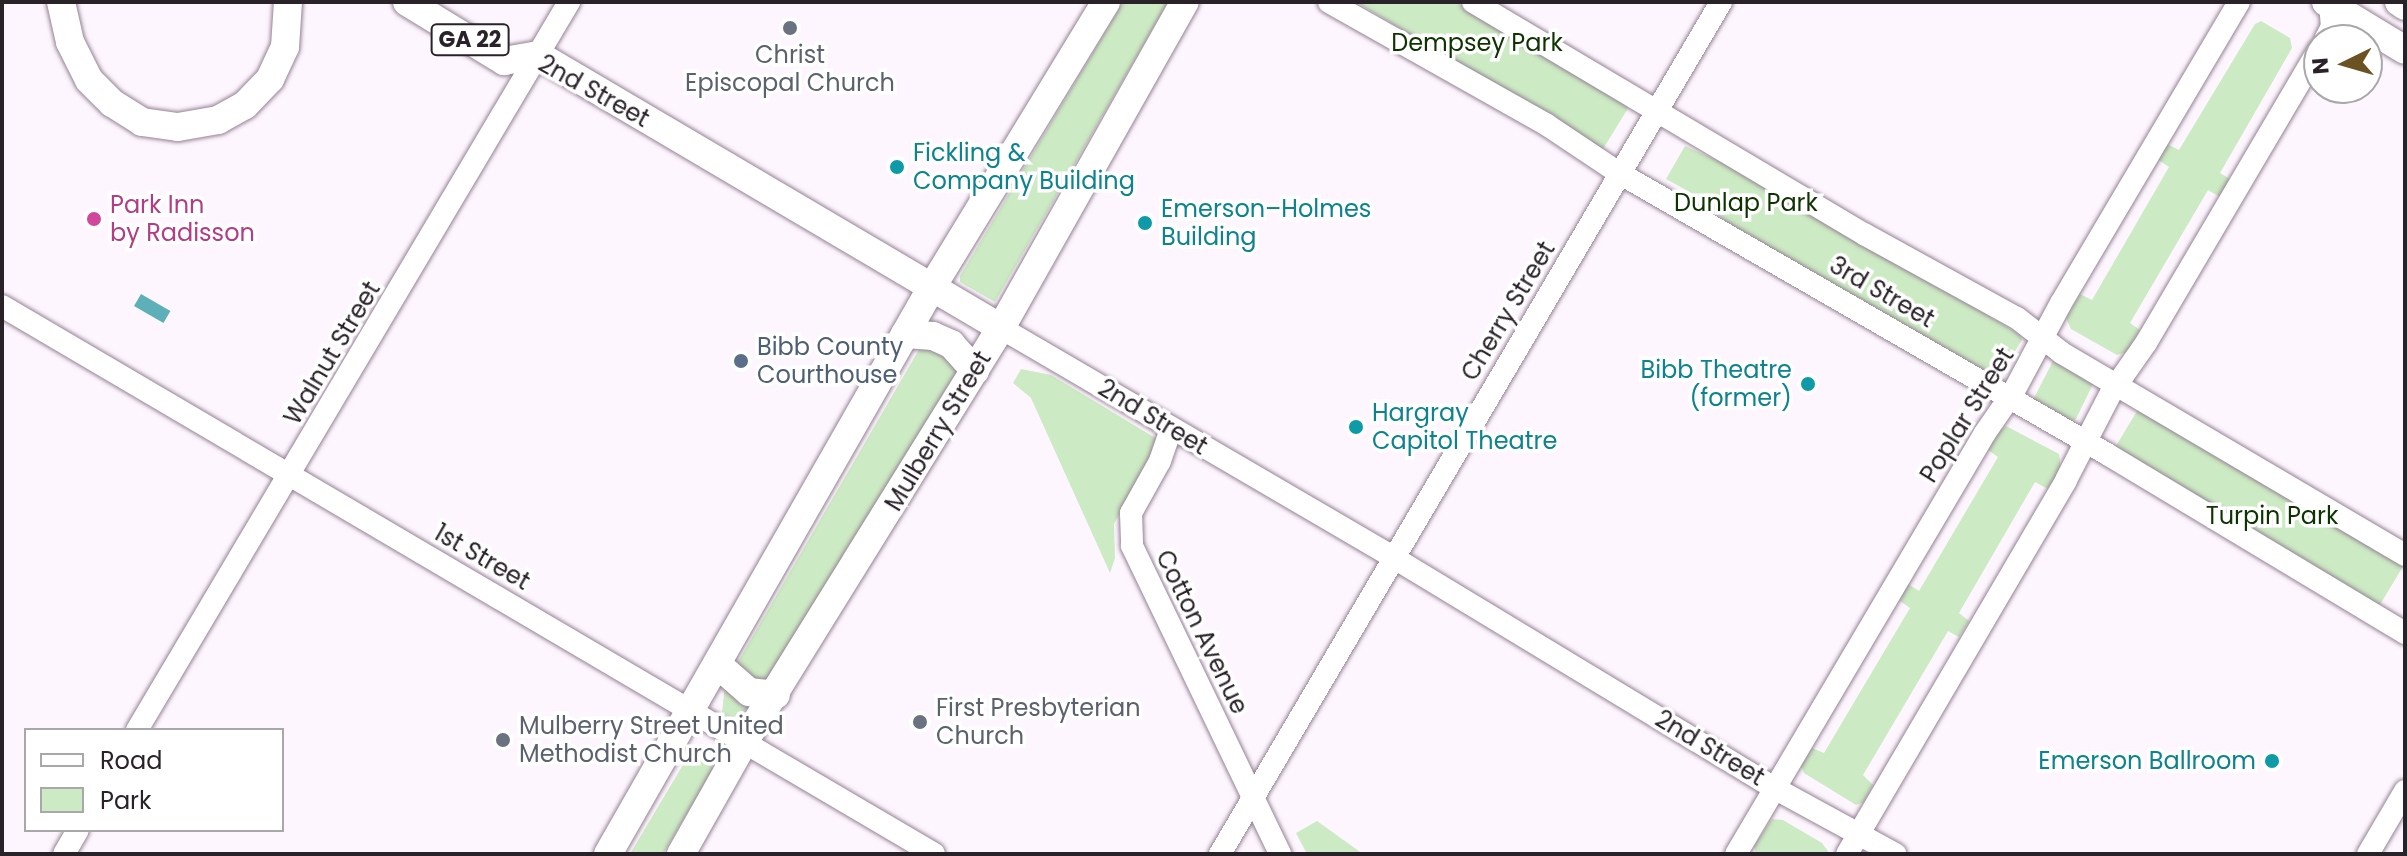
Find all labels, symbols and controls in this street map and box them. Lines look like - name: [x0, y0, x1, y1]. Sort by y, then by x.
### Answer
- marker: Christ Episcopal Church: [781, 19, 799, 37]
- road number: GA 22: [430, 22, 510, 58]
- north arrow: [2303, 24, 2383, 104]
- park label: Dempsey Park: [1391, 29, 1563, 57]
- place label: Christ Episcopal Church: [685, 41, 895, 97]
- street label: 2nd Street: [534, 49, 654, 133]
- text: N: [2304, 56, 2337, 76]
- place label: Fickling & Company Building: [913, 139, 1135, 195]
- marker: Fickling & Company Building: [888, 158, 906, 176]
- park label: Dunlap Park: [1674, 189, 1818, 217]
- place label: Park Inn by Radisson: [110, 191, 255, 247]
- place label: Emerson–Holmes Building: [1161, 195, 1371, 251]
- marker: Park Inn by Radisson: [85, 210, 103, 228]
- marker: Emerson–Holmes Building: [1136, 214, 1154, 232]
- street label: Cherry Street: [1455, 236, 1561, 386]
- street label: 3rd Street: [1825, 251, 1939, 333]
- street label: Walnut Street: [278, 276, 386, 430]
- place label: Bibb County Courthouse: [757, 333, 903, 389]
- street label: Poplar Street: [1914, 342, 2020, 488]
- street label: Mulberry Street: [879, 346, 997, 516]
- marker: Bibb County Courthouse: [732, 352, 750, 370]
- place label: Bibb Theatre (former): [1641, 356, 1792, 412]
- street label: 2nd Street: [1093, 373, 1213, 461]
- marker: Bibb Theatre (former): [1799, 375, 1817, 393]
- place label: Hargray Capitol Theatre: [1372, 399, 1557, 455]
- marker: Hargray Capitol Theatre: [1347, 418, 1365, 436]
- park label: Turpin Park: [2206, 502, 2338, 530]
- street label: 1st Street: [429, 518, 535, 596]
- street label: Cotton Avenue: [1150, 545, 1254, 719]
- place label: First Presbyterian Church: [936, 694, 1141, 750]
- street label: 2nd Street: [1650, 704, 1770, 792]
- place label: Mulberry Street United Methodist Church: [519, 712, 784, 768]
- marker: First Presbyterian Church: [911, 713, 929, 731]
- legend: [24, 728, 284, 832]
- marker: Mulberry Street United Methodist Church: [494, 731, 512, 749]
- text: Road: [100, 744, 162, 777]
- place label: Emerson Ballroom: [2038, 747, 2256, 775]
- marker: Emerson Ballroom: [2263, 752, 2281, 770]
- text: Park: [100, 784, 151, 817]

